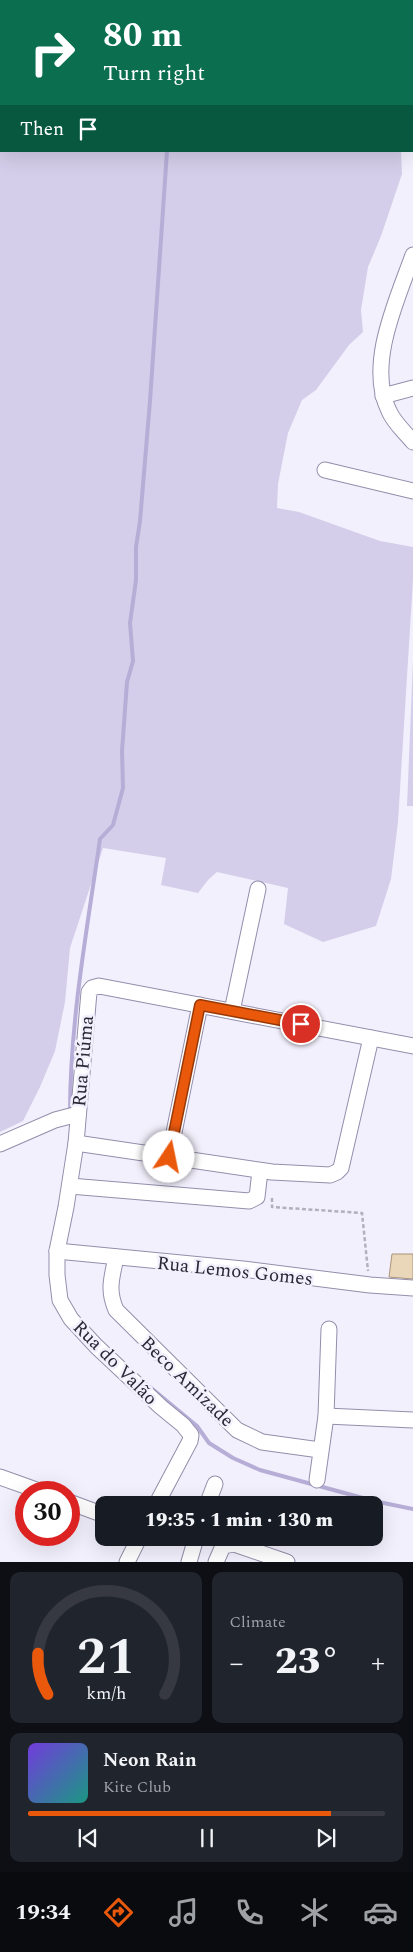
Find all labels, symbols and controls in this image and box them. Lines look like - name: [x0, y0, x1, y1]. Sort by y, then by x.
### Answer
- text: 80 m: [103, 9, 183, 62]
- icon: right: [20, 20, 85, 85]
- text: Turn right: [103, 57, 205, 90]
- text: Then: [20, 115, 64, 144]
- icon: arrive: [74, 115, 102, 143]
- pin: [280, 1003, 322, 1045]
- icon: arrive: [287, 1010, 315, 1038]
- street label: Rua Piúma: [65, 1014, 102, 1108]
- position arrow: [142, 1130, 194, 1182]
- street label: Rua Lemos Gomes: [155, 1249, 314, 1294]
- street label: Rua do Valão: [66, 1314, 164, 1412]
- street label: Beco Amizade: [133, 1330, 240, 1434]
- speed limit sign: 30: [15, 1481, 80, 1546]
- text: 19:35 · 1 min · 130 m: [145, 1506, 333, 1535]
- text: Climate: [230, 1610, 286, 1634]
- text: 21: [77, 1618, 135, 1697]
- text: 23°: [275, 1633, 340, 1691]
- text: −: [230, 1642, 244, 1685]
- text: +: [371, 1642, 385, 1685]
- text: km/h: [86, 1680, 126, 1707]
- text: Neon Rain: [103, 1746, 197, 1775]
- text: Kite Club: [103, 1775, 171, 1799]
- icon: previous: [74, 1824, 102, 1852]
- icon: pause: [193, 1824, 221, 1852]
- icon: next: [312, 1824, 340, 1852]
- icon: directions: [101, 1895, 136, 1930]
- icon: music: [166, 1895, 201, 1930]
- icon: phone: [232, 1895, 267, 1930]
- icon: climate: [297, 1895, 332, 1930]
- icon: car: [363, 1895, 398, 1930]
- text: 19:34: [15, 1896, 70, 1929]

